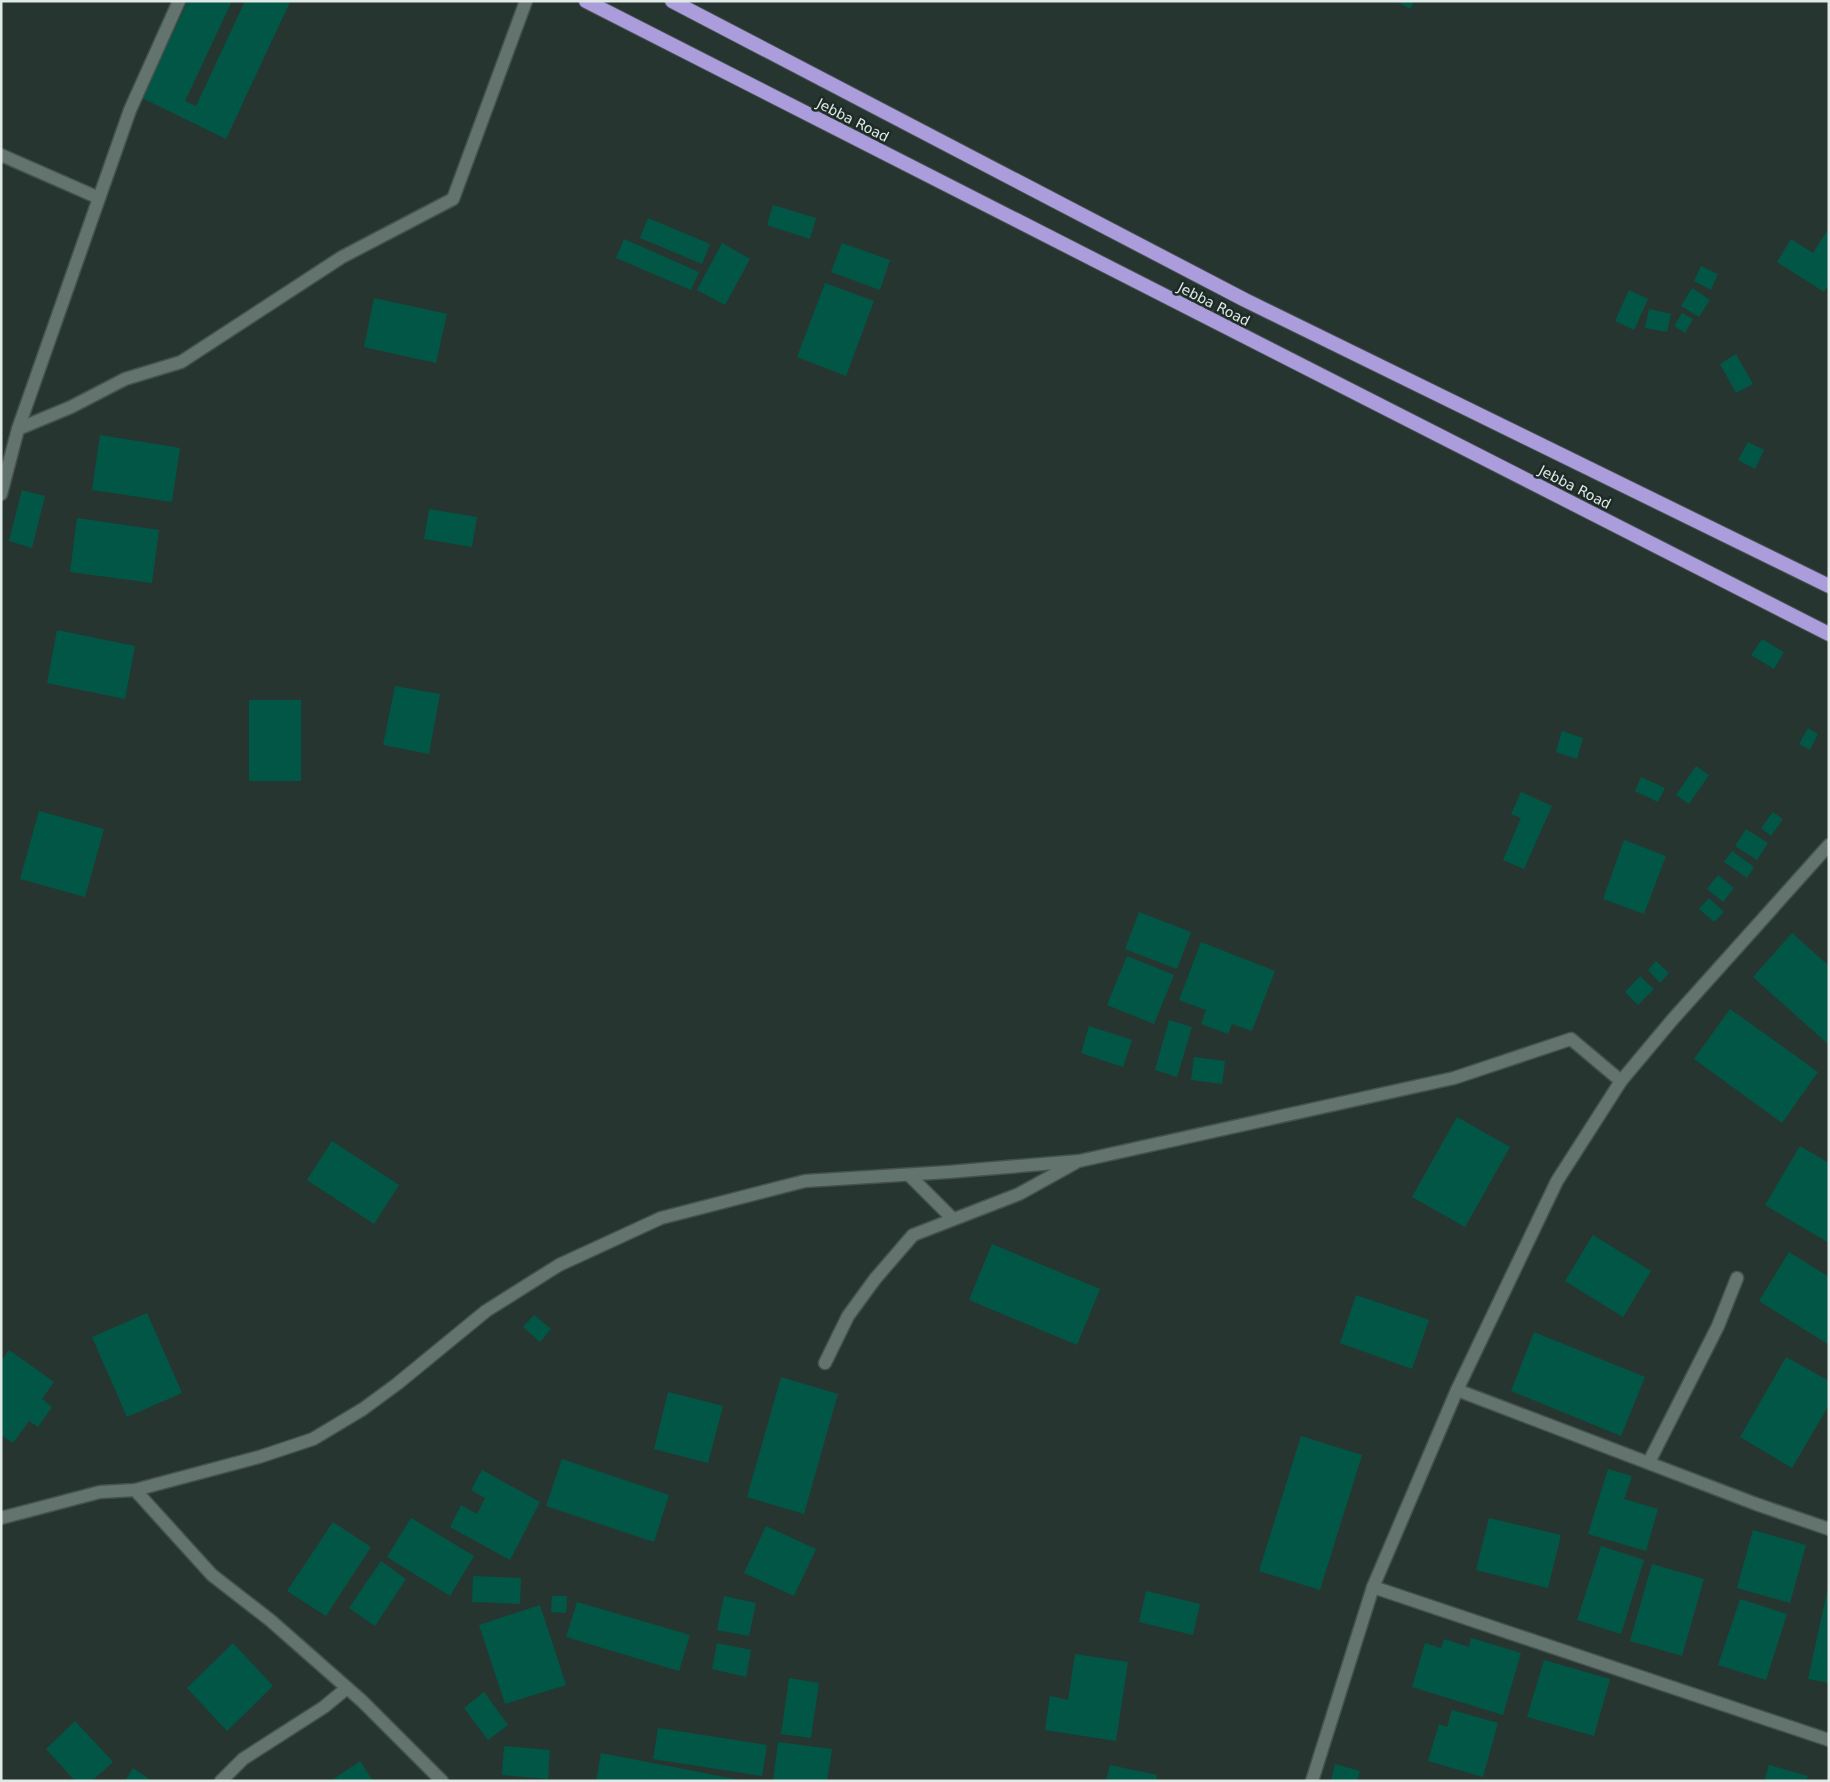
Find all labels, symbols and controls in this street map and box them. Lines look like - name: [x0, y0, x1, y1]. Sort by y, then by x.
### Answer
- street label: Jebba Road: [813, 95, 892, 145]
- street label: Jebba Road: [1174, 279, 1253, 329]
- street label: Jebba Road: [1535, 462, 1614, 512]

